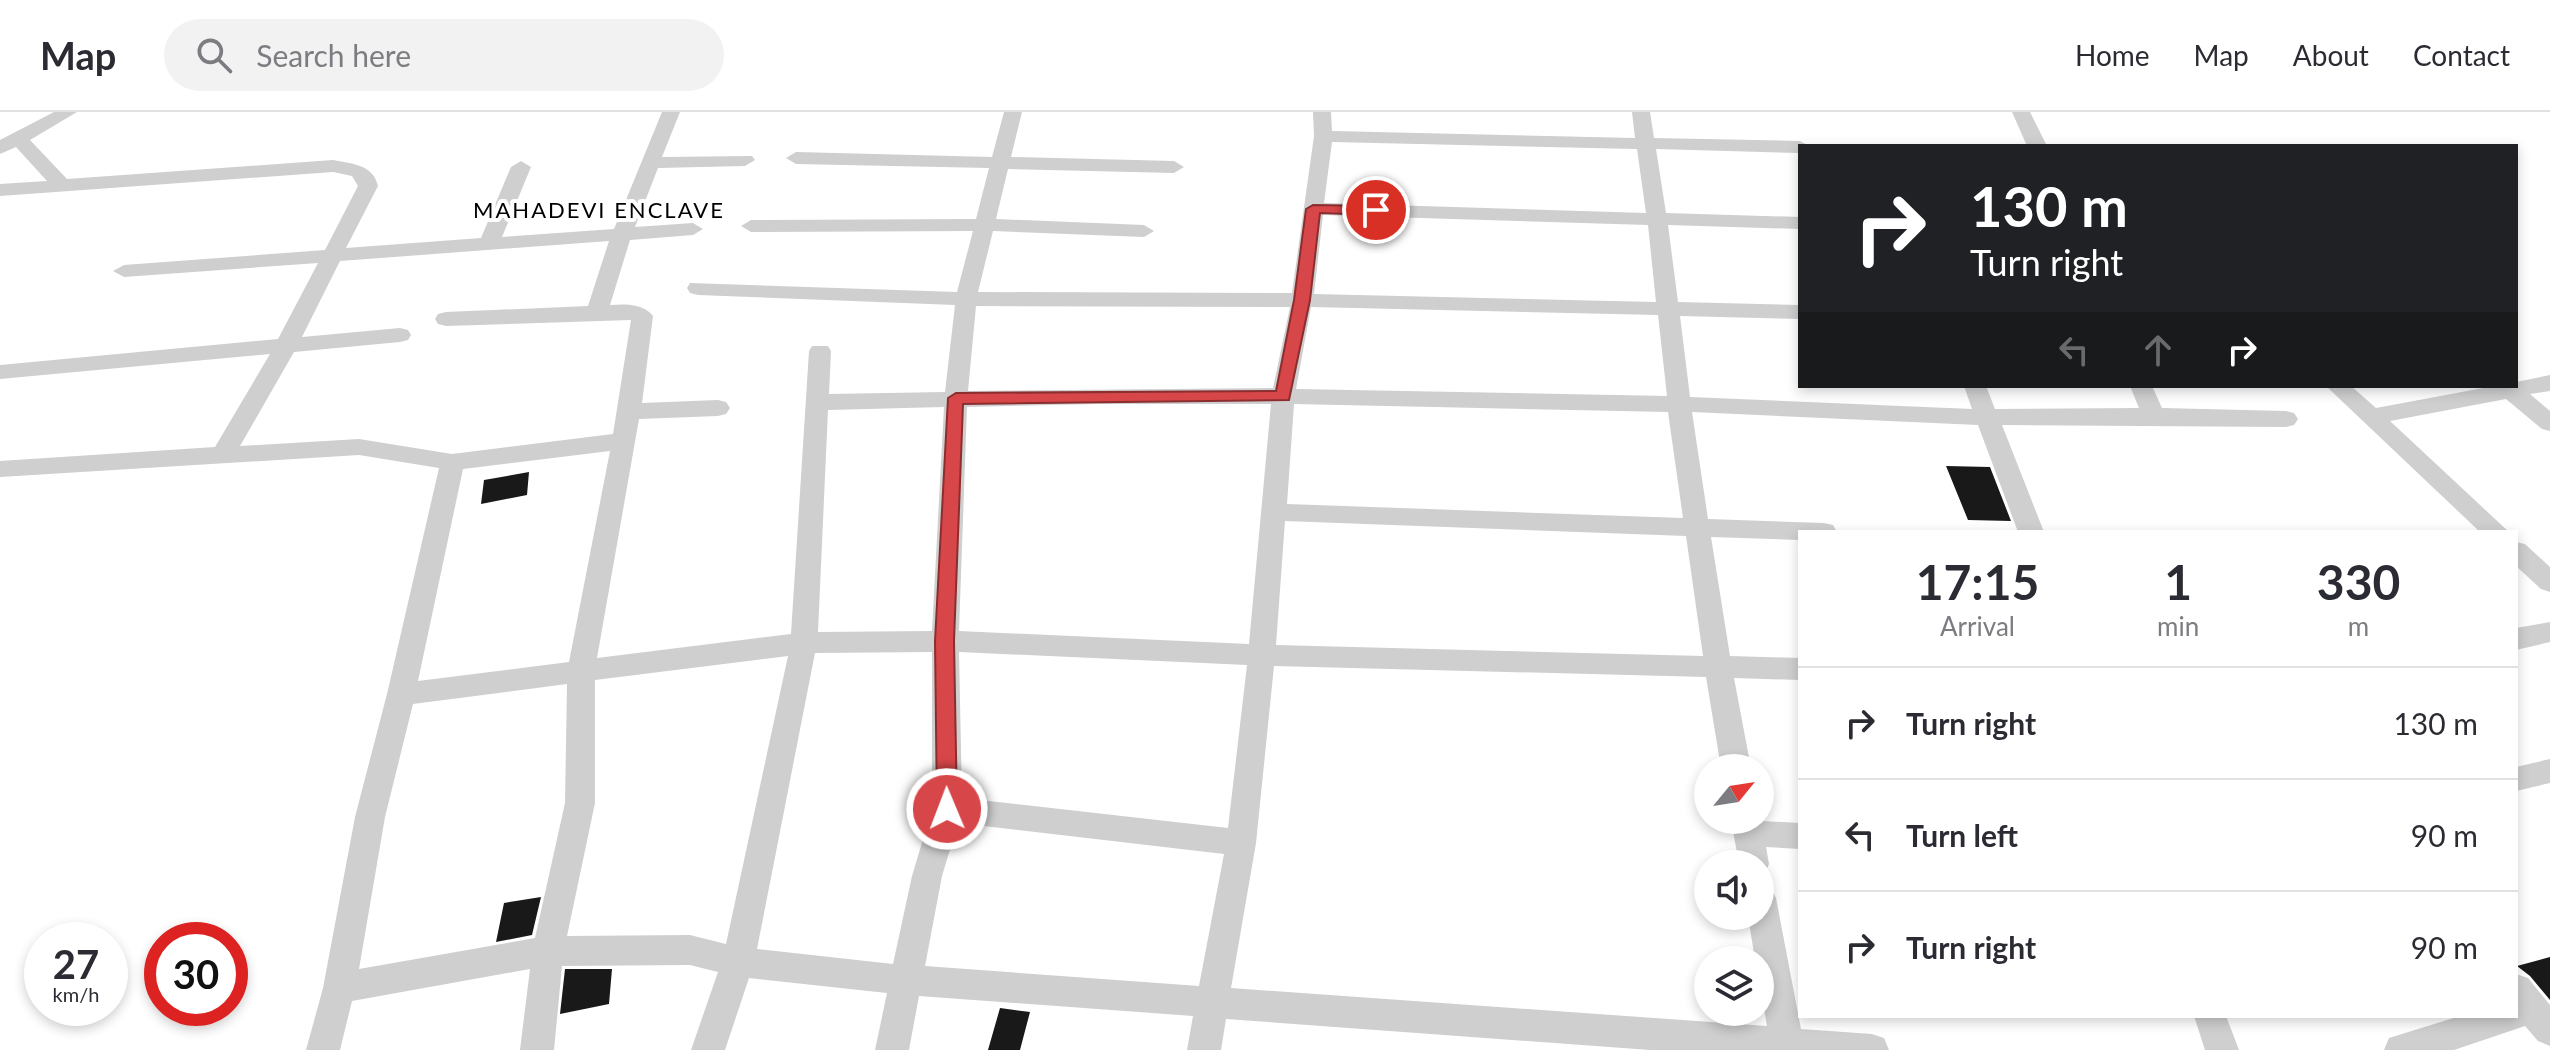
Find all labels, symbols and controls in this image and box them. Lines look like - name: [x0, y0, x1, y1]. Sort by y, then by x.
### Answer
- search box: [164, 19, 724, 91]
- text: Map: [40, 32, 116, 78]
- icon: search: [192, 33, 236, 77]
- text: Search here: [256, 37, 411, 73]
- text: Home: [2075, 38, 2150, 72]
- text: Map: [2194, 38, 2249, 72]
- text: About: [2293, 38, 2369, 72]
- text: Contact: [2413, 38, 2510, 72]
- text: 130 m: [1970, 172, 2128, 239]
- pin: [1342, 176, 1410, 244]
- icon: right: [1838, 176, 1942, 280]
- icon: arrive: [1354, 188, 1398, 232]
- district label: MAHADEVI ENCLAVE: [473, 196, 725, 223]
- text: Turn right: [1970, 240, 2123, 284]
- icon: left: [2052, 328, 2096, 372]
- icon: ahead: [2136, 328, 2180, 372]
- icon: right: [2220, 328, 2264, 372]
- text: 17:15: [1916, 553, 2039, 610]
- text: 1: [2164, 553, 2192, 610]
- text: 330: [2317, 553, 2400, 610]
- text: Arrival: [1940, 610, 2015, 642]
- text: min: [2157, 610, 2199, 642]
- text: m: [2348, 610, 2369, 642]
- icon: right: [1838, 701, 1882, 745]
- text: Turn right: [1906, 705, 2036, 741]
- text: 130 m: [2393, 705, 2478, 741]
- north arrow: [1694, 754, 1774, 834]
- map controls: [1694, 754, 1774, 1026]
- position arrow: [905, 767, 989, 851]
- icon: left: [1838, 813, 1882, 857]
- text: Turn left: [1906, 817, 2018, 853]
- text: 90 m: [2411, 817, 2478, 853]
- button: sound: [1694, 850, 1774, 930]
- speed limit sign: 30: [144, 922, 248, 1026]
- icon: right: [1838, 925, 1882, 969]
- text: Turn right: [1906, 929, 2036, 965]
- text: 90 m: [2411, 929, 2478, 965]
- text: 27: [53, 940, 99, 988]
- button: layers: [1694, 946, 1774, 1026]
- text: km/h: [53, 982, 99, 1006]

